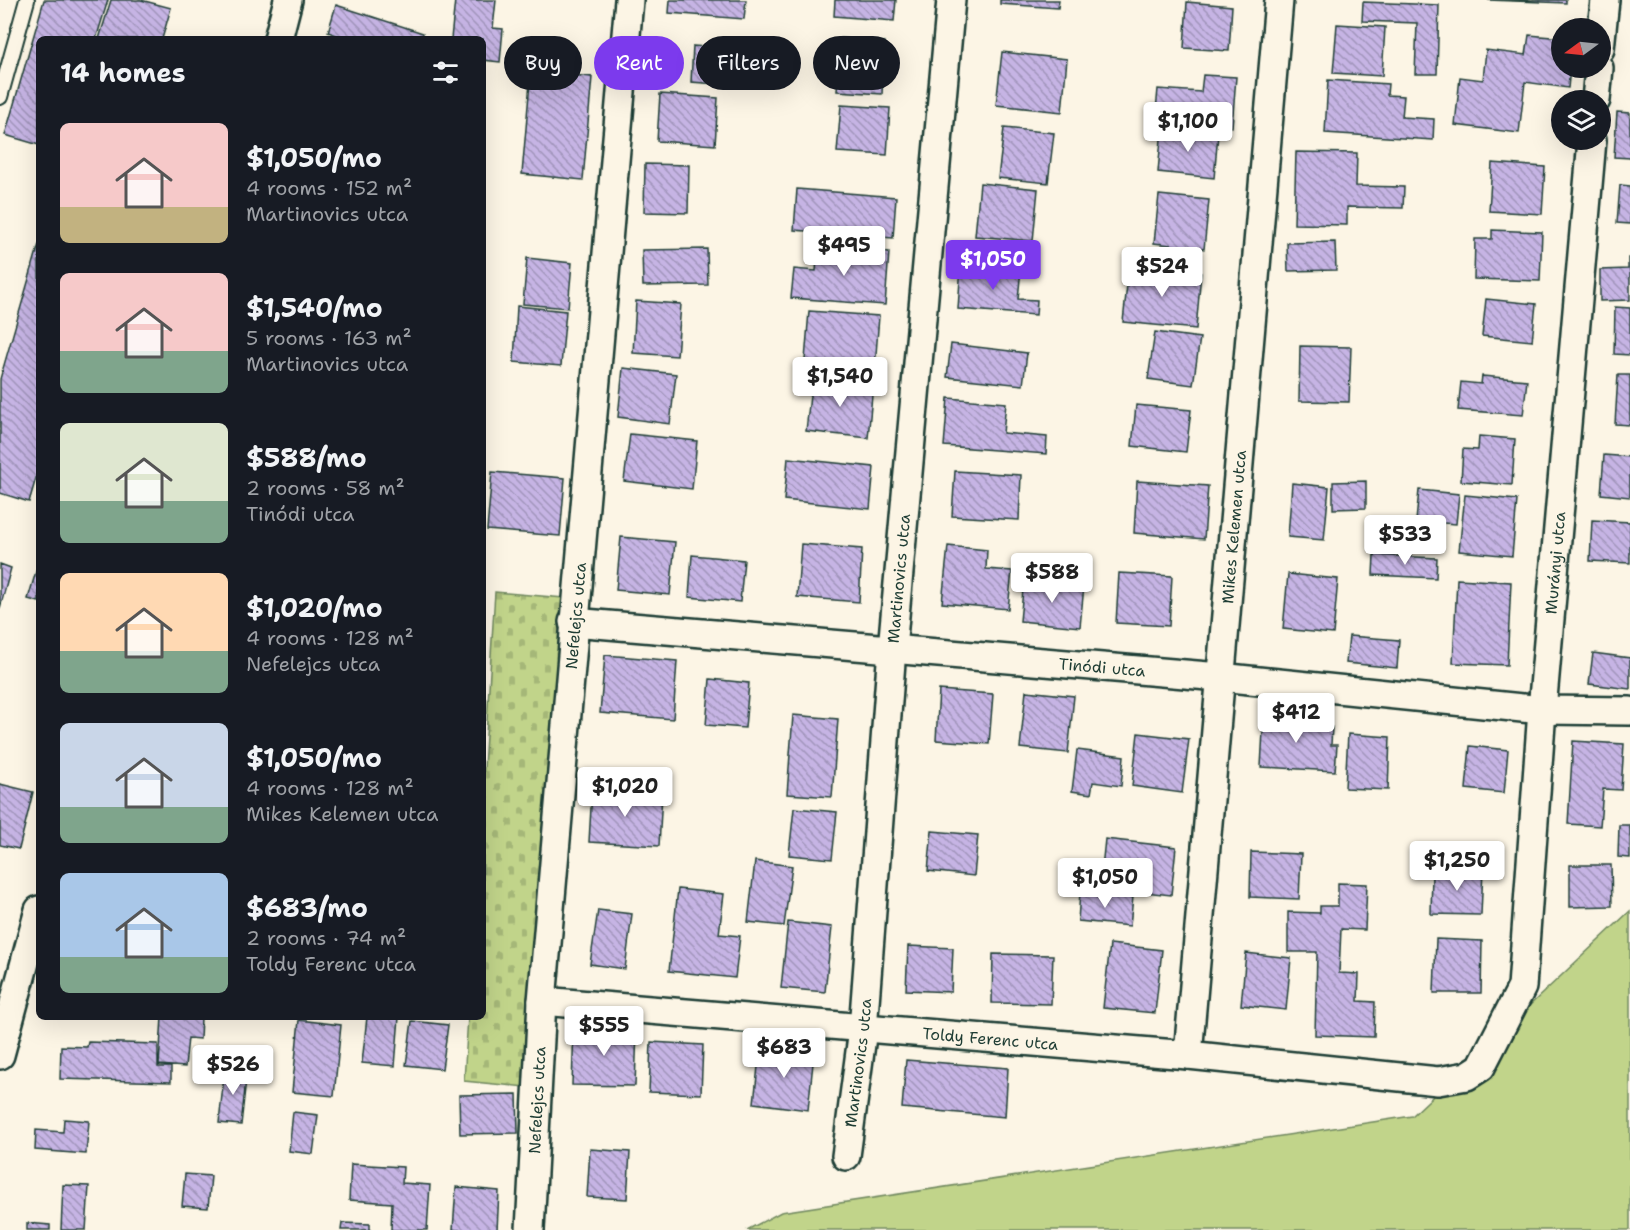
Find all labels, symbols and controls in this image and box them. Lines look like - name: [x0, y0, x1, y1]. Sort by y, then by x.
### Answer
- north arrow: [1551, 18, 1611, 78]
- map controls: [1551, 18, 1611, 150]
- chip: Buy: [504, 36, 582, 90]
- chip: Rent: [594, 36, 684, 90]
- chip: Filters: [696, 36, 801, 90]
- chip: New: [813, 36, 900, 90]
- text: 14 homes: [60, 55, 186, 90]
- icon: filters: [429, 56, 462, 89]
- button: layers: [1551, 90, 1611, 150]
- pin: $1,100: [1139, 102, 1237, 153]
- text: $1,100: [1157, 108, 1219, 134]
- text: $1,050/mo: [246, 140, 382, 175]
- icon: home: [108, 147, 180, 219]
- text: 4 rooms · 152 m²: [246, 175, 412, 201]
- text: Martinovics utca: [246, 201, 408, 227]
- pin: $495: [808, 226, 880, 277]
- text: $495: [817, 232, 871, 258]
- pin: $1,050: [944, 240, 1042, 291]
- text: $1,050: [960, 246, 1026, 272]
- pin: $524: [1126, 247, 1198, 298]
- text: $524: [1136, 253, 1188, 279]
- text: $1,540/mo: [246, 290, 383, 325]
- icon: home: [108, 297, 180, 369]
- text: 5 rooms · 163 m²: [246, 325, 412, 351]
- text: Martinovics utca: [246, 351, 408, 377]
- pin: $1,540: [791, 357, 889, 408]
- text: $1,540: [806, 363, 874, 389]
- text: $588/mo: [246, 440, 367, 475]
- icon: home: [108, 447, 180, 519]
- street label: Mikes Kelemen utca: [1217, 449, 1251, 605]
- text: 2 rooms · 58 m²: [246, 475, 405, 501]
- text: Tinódi utca: [246, 501, 355, 527]
- street label: Murányi utca: [1540, 511, 1570, 615]
- street label: Martinovics utca: [883, 513, 915, 644]
- pin: $533: [1369, 515, 1441, 566]
- text: $533: [1378, 521, 1432, 547]
- pin: $588: [1016, 553, 1088, 604]
- text: $588: [1025, 559, 1079, 585]
- street label: Nefelejcs utca: [561, 561, 591, 670]
- text: $1,020/mo: [246, 590, 383, 625]
- icon: home: [108, 597, 180, 669]
- text: 4 rooms · 128 m²: [246, 625, 414, 651]
- text: Nefelejcs utca: [246, 651, 380, 677]
- street label: Tinódi utca: [1058, 653, 1146, 682]
- pin: $412: [1260, 693, 1332, 744]
- text: $412: [1272, 699, 1320, 725]
- text: $1,050/mo: [246, 740, 382, 775]
- icon: home: [108, 747, 180, 819]
- pin: $1,020: [576, 767, 674, 818]
- text: $1,020: [591, 773, 659, 799]
- text: 4 rooms · 128 m²: [246, 775, 414, 801]
- text: Mikes Kelemen utca: [246, 801, 438, 827]
- pin: $1,250: [1408, 841, 1506, 892]
- text: $1,250: [1424, 847, 1490, 873]
- pin: $1,050: [1056, 858, 1154, 909]
- text: $1,050: [1072, 864, 1138, 890]
- text: $683/mo: [246, 890, 368, 925]
- icon: home: [108, 897, 180, 969]
- text: 2 rooms · 74 m²: [246, 925, 406, 951]
- text: Toldy Ferenc utca: [246, 951, 416, 977]
- street label: Martinovics utca: [840, 998, 876, 1129]
- pin: $555: [568, 1006, 640, 1057]
- text: $555: [578, 1012, 630, 1038]
- street label: Toldy Ferenc utca: [922, 1023, 1059, 1055]
- pin: $683: [748, 1028, 820, 1079]
- text: $683: [756, 1034, 812, 1060]
- pin: $526: [197, 1045, 269, 1096]
- street label: Nefelejcs utca: [524, 1046, 551, 1154]
- text: $526: [206, 1051, 260, 1077]

